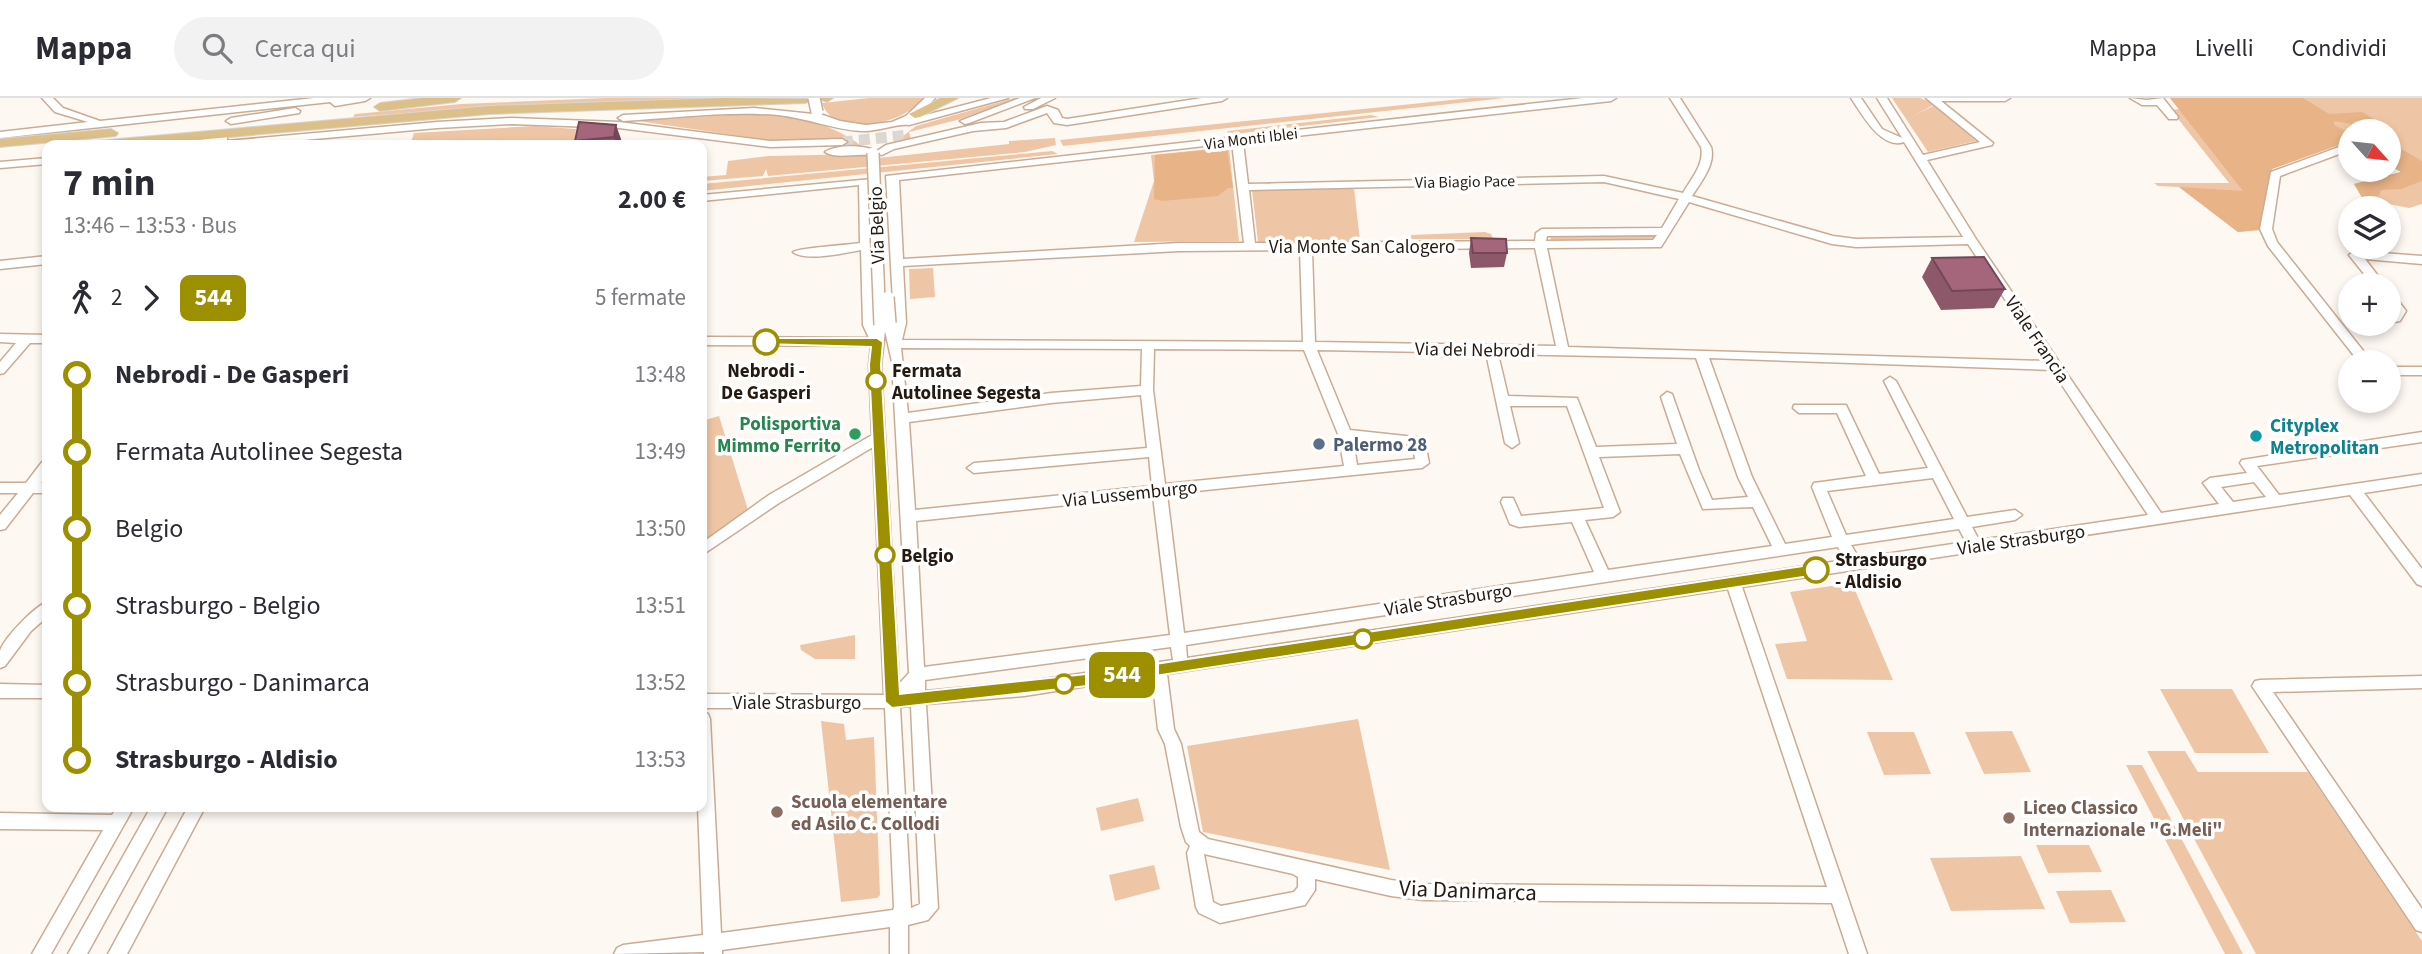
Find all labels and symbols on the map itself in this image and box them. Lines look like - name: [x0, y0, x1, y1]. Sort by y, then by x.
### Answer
- north arrow: [2338, 119, 2401, 182]
- street label: Via Monti Iblei: [1203, 122, 1299, 156]
- street label: Via Biagio Pace: [1415, 170, 1515, 194]
- street label: Via Belgio: [863, 186, 892, 264]
- street label: Via Monte San Calogero: [1269, 234, 1455, 261]
- street label: Viale Francia: [1998, 291, 2076, 389]
- marker: Nebrodi - De Gasperi: [753, 329, 779, 355]
- street label: Via dei Nebrodi: [1415, 336, 1535, 365]
- place label: Nebrodi - De Gasperi: [721, 358, 811, 407]
- place label: Fermata Autolinee Segesta: [891, 358, 1041, 407]
- marker: Fermata Autolinee Segesta: [866, 371, 886, 391]
- place label: Polisportiva Mimmo Ferrito: [717, 411, 841, 460]
- place label: Cityplex Metropolitan: [2270, 413, 2379, 462]
- marker: Polisportiva Mimmo Ferrito: [847, 426, 863, 442]
- marker: Cityplex Metropolitan: [2248, 428, 2264, 444]
- place label: Palermo 28: [1333, 432, 1427, 459]
- marker: Palermo 28: [1311, 436, 1327, 452]
- street label: Via Lussemburgo: [1062, 474, 1199, 515]
- street label: Viale Strasburgo: [1956, 518, 2087, 563]
- place label: Belgio: [901, 543, 954, 570]
- marker: Belgio: [875, 545, 895, 565]
- place label: Strasburgo - Aldisio: [1835, 547, 1927, 596]
- marker: Strasburgo - Aldisio: [1803, 557, 1829, 583]
- street label: Viale Strasburgo: [1383, 577, 1514, 624]
- unlabelled marker: [1353, 629, 1373, 649]
- line badge: 544: [1082, 652, 1162, 698]
- unlabelled marker: [1054, 674, 1074, 694]
- street label: Viale Strasburgo: [733, 690, 861, 717]
- place label: Scuola elementare ed Asilo C. Collodi: [791, 789, 947, 838]
- place label: Liceo Classico Internazionale "G.Meli": [2023, 795, 2223, 844]
- marker: Scuola elementare ed Asilo C. Collodi: [769, 804, 785, 820]
- marker: Liceo Classico Internazionale "G.Meli": [2001, 810, 2017, 826]
- street label: Via Danimarca: [1398, 872, 1537, 909]

